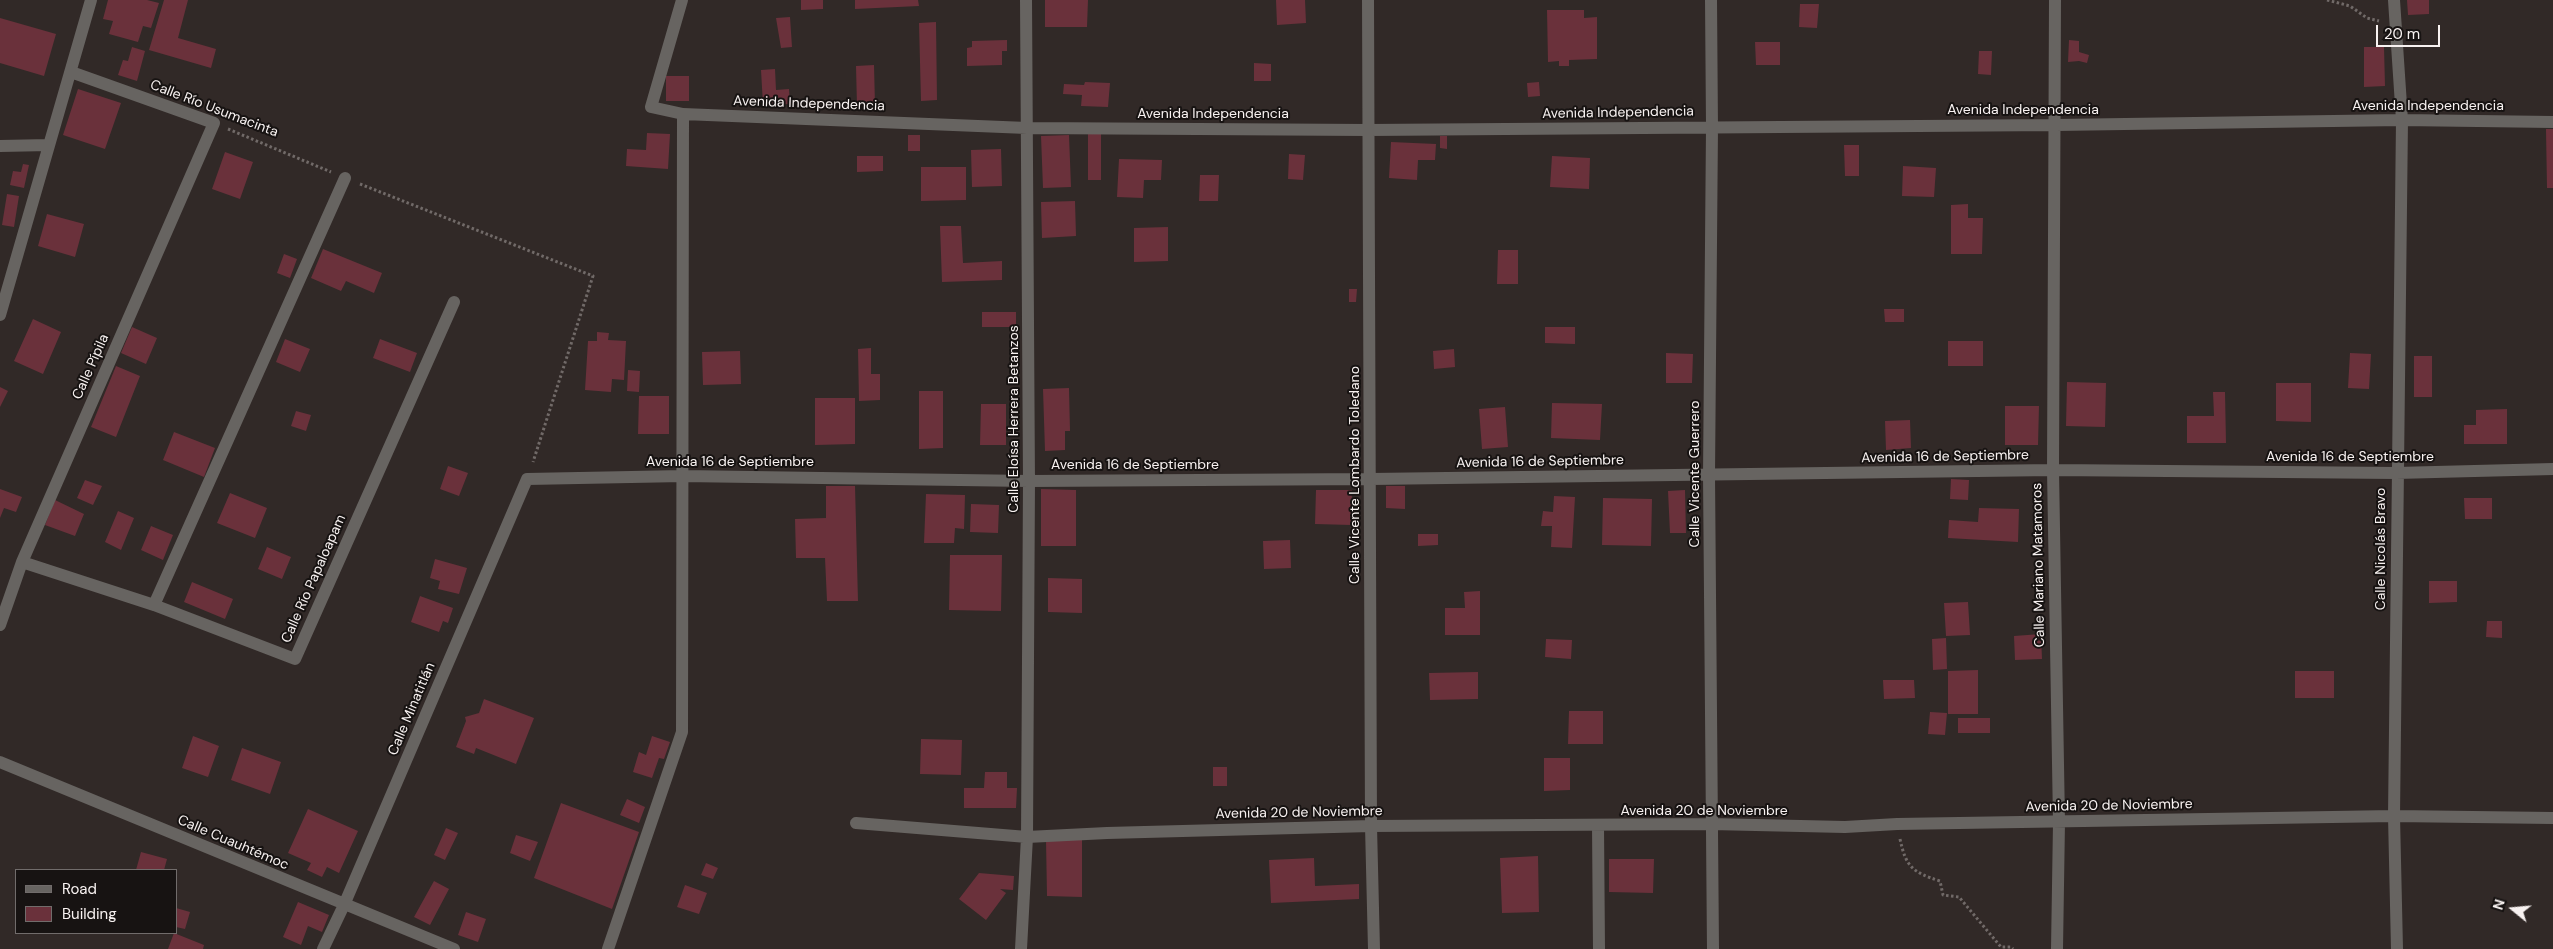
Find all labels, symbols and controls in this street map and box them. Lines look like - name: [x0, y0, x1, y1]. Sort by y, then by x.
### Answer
- scale bar: [2378, 15, 2442, 47]
- text: 20 m: [2384, 24, 2420, 44]
- street label: Calle Río Usumacinta: [148, 77, 280, 141]
- street label: Avenida Independencia: [733, 93, 885, 115]
- street label: Avenida Independencia: [2352, 98, 2504, 114]
- street label: Avenida Independencia: [1947, 102, 2099, 118]
- street label: Avenida Independencia: [1542, 103, 1694, 123]
- street label: Avenida Independencia: [1137, 106, 1289, 122]
- street label: Calle Eloísa Herrera Betanzos: [1006, 325, 1022, 513]
- street label: Calle Pípila: [69, 332, 113, 402]
- street label: Calle Vicente Lombardo Toledano: [1347, 366, 1363, 584]
- street label: Calle Vicente Guerrero: [1687, 400, 1703, 548]
- street label: Avenida 16 de Septiembre: [1861, 447, 2029, 467]
- street label: Avenida 16 de Septiembre: [2266, 449, 2434, 465]
- street label: Avenida 16 de Septiembre: [1456, 452, 1624, 472]
- street label: Avenida 16 de Septiembre: [646, 454, 814, 470]
- street label: Avenida 16 de Septiembre: [1051, 457, 1219, 473]
- street label: Calle Mariano Matamoros: [2029, 483, 2049, 647]
- street label: Calle Nicolás Bravo: [2373, 488, 2389, 610]
- street label: Calle Río Papaloapam: [278, 512, 350, 646]
- street label: Calle Minatitlán: [385, 660, 439, 758]
- street label: Avenida 20 de Noviembre: [2025, 796, 2193, 816]
- street label: Avenida 20 de Noviembre: [1215, 803, 1383, 823]
- street label: Avenida 20 de Noviembre: [1620, 803, 1788, 819]
- street label: Calle Cuauhtémoc: [175, 812, 291, 874]
- legend: [15, 869, 178, 934]
- text: Road: [62, 879, 97, 899]
- north arrow: [2488, 884, 2538, 934]
- text: N: [2489, 897, 2509, 912]
- text: Building: [62, 904, 117, 924]

